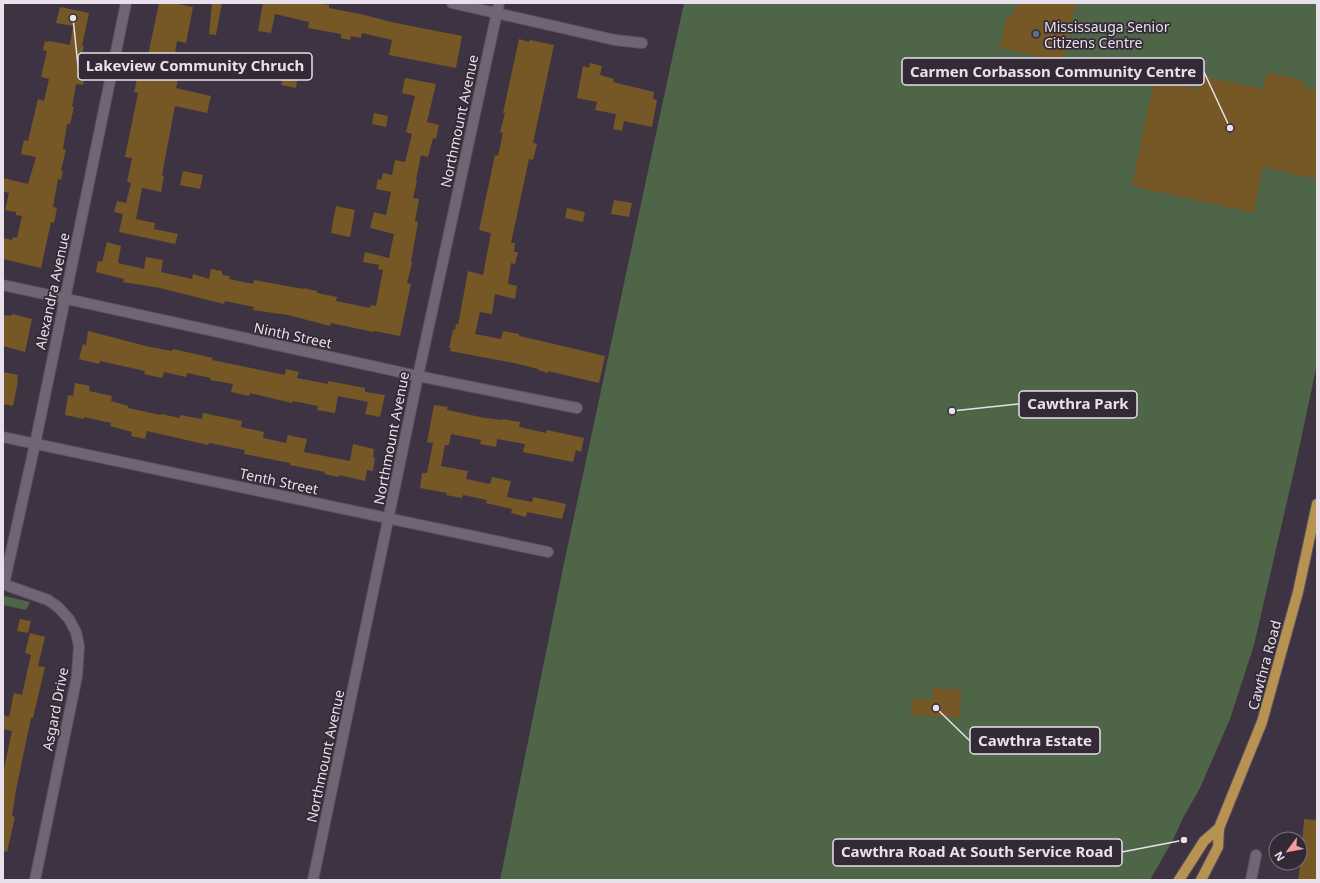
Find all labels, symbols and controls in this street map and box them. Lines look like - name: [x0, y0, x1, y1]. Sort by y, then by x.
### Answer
- place label: Mississauga Senior Citizens Centre: [1044, 17, 1170, 52]
- marker: Mississauga Senior Citizens Centre: [1031, 29, 1041, 39]
- callout: Lakeview Community Chruch: [78, 53, 312, 80]
- street label: Northmount Avenue: [436, 53, 482, 189]
- text: Lakeview Community Chruch: [86, 55, 304, 75]
- callout: Carmen Corbasson Community Centre: [902, 58, 1204, 85]
- text: Carmen Corbasson Community Centre: [910, 61, 1196, 81]
- street label: Alexandra Avenue: [30, 231, 74, 351]
- street label: Ninth Street: [252, 317, 334, 353]
- street label: Northmount Avenue: [369, 370, 413, 506]
- callout: Cawthra Park: [1019, 391, 1137, 418]
- text: Cawthra Park: [1027, 393, 1129, 413]
- street label: Tenth Street: [238, 463, 320, 499]
- street label: Cawthra Road: [1243, 618, 1285, 712]
- street label: Asgard Drive: [38, 666, 72, 752]
- street label: Northmount Avenue: [302, 688, 348, 824]
- callout: Cawthra Estate: [970, 727, 1100, 754]
- text: Cawthra Estate: [978, 730, 1092, 750]
- north arrow: [1268, 831, 1308, 871]
- callout: Cawthra Road At South Service Road: [833, 839, 1122, 866]
- text: Cawthra Road At South Service Road: [841, 841, 1113, 861]
- text: N: [1270, 849, 1288, 864]

